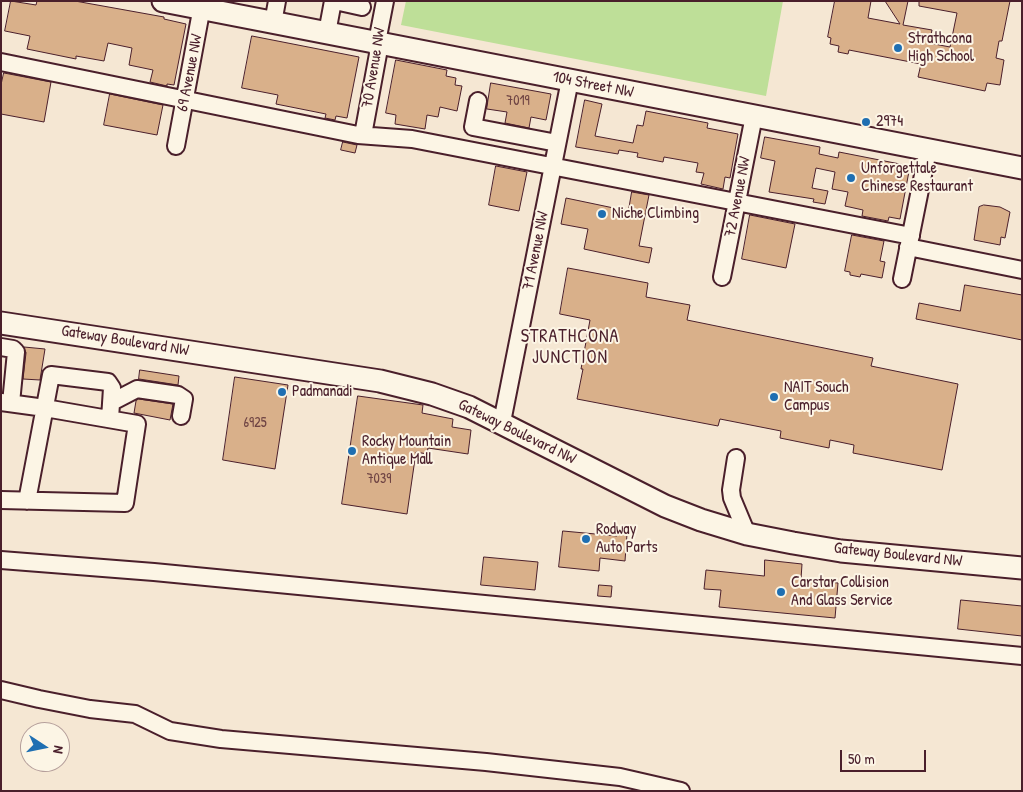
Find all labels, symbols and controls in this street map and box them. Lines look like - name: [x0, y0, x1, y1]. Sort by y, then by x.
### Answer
- street label: 70 Avenue NW: [358, 26, 390, 110]
- place label: Strathcona High School: [908, 29, 974, 67]
- street label: 69 Avenue NW: [173, 33, 207, 113]
- marker: Strathcona High School: [892, 42, 904, 54]
- street label: 104 Street NW: [551, 68, 635, 102]
- house number: 7019: [506, 93, 530, 109]
- place label: 2974: [876, 112, 903, 132]
- marker: 2974: [860, 116, 872, 128]
- street label: 72 Avenue NW: [721, 155, 755, 239]
- place label: Unforgettale Chinese Restaurant: [861, 159, 973, 197]
- marker: Unforgettale Chinese Restaurant: [845, 172, 857, 184]
- place label: Niche Climbing: [612, 204, 699, 224]
- marker: Niche Climbing: [596, 208, 608, 220]
- street label: 71 Avenue NW: [519, 210, 553, 292]
- street label: Gateway Boulevard NW: [60, 321, 190, 361]
- district label: STRATHCONA JUNCTION: [519, 326, 621, 368]
- place label: NAIT Souch Campus: [784, 378, 848, 416]
- place label: Padmanadi: [292, 382, 353, 402]
- marker: Padmanadi: [276, 386, 288, 398]
- marker: NAIT Souch Campus: [768, 391, 780, 403]
- street label: Gateway Boulevard NW: [455, 395, 579, 469]
- house number: 6925: [243, 415, 267, 431]
- place label: Rocky Mountain Antique Mall: [362, 432, 451, 470]
- marker: Rocky Mountain Antique Mall: [346, 445, 358, 457]
- house number: 7039: [367, 471, 391, 487]
- place label: Rodway Auto Parts: [596, 520, 658, 558]
- marker: Rodway Auto Parts: [580, 533, 592, 545]
- street label: Gateway Boulevard NW: [833, 539, 963, 571]
- place label: Carstar Collision And Glass Service: [791, 573, 893, 611]
- marker: Carstar Collision And Glass Service: [775, 586, 787, 598]
- north arrow: [20, 722, 70, 772]
- scale bar: [843, 740, 929, 772]
- text: N: [49, 744, 69, 755]
- text: 50 m: [848, 748, 875, 769]

